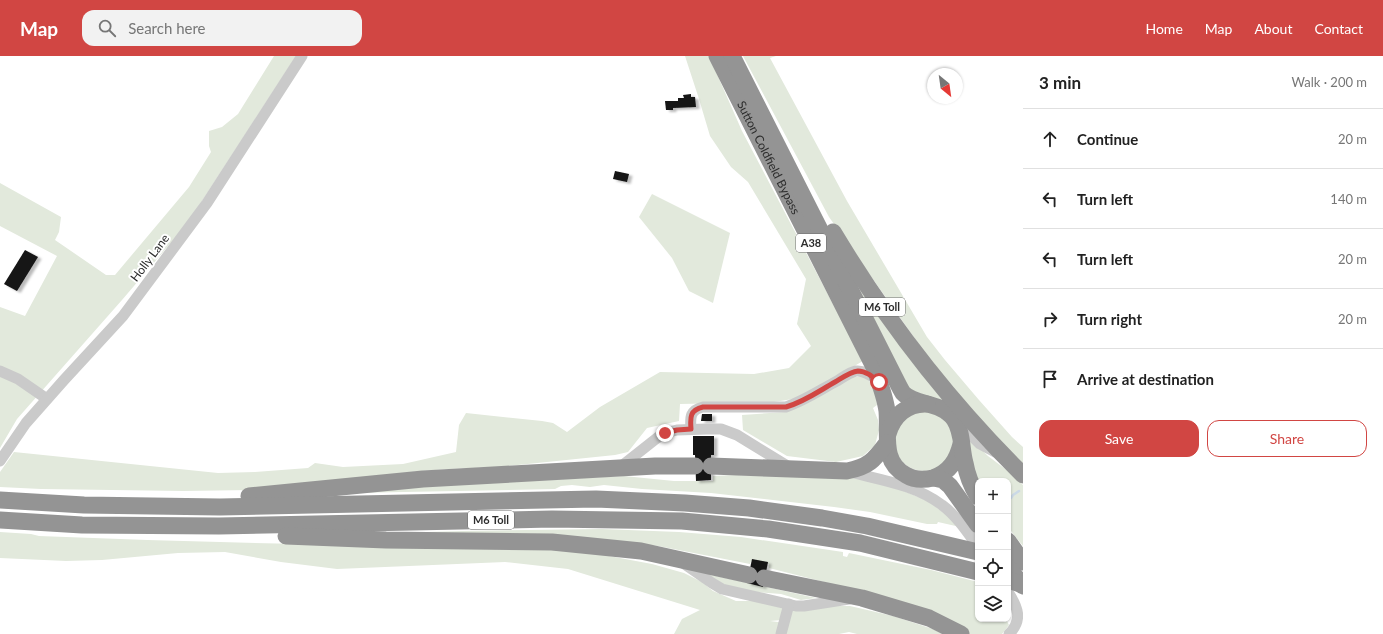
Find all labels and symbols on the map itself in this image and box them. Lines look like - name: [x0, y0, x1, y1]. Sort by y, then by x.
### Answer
- north arrow: [927, 68, 963, 104]
- street label: Sutton Coldfield Bypass: [734, 98, 804, 217]
- street label: Holly Lane: [127, 231, 172, 284]
- road number: A38: [796, 234, 826, 252]
- road number: M6 Toll: [859, 298, 905, 316]
- route start: [870, 373, 888, 391]
- route end: [656, 424, 674, 442]
- road number: M6 Toll: [468, 511, 514, 529]

